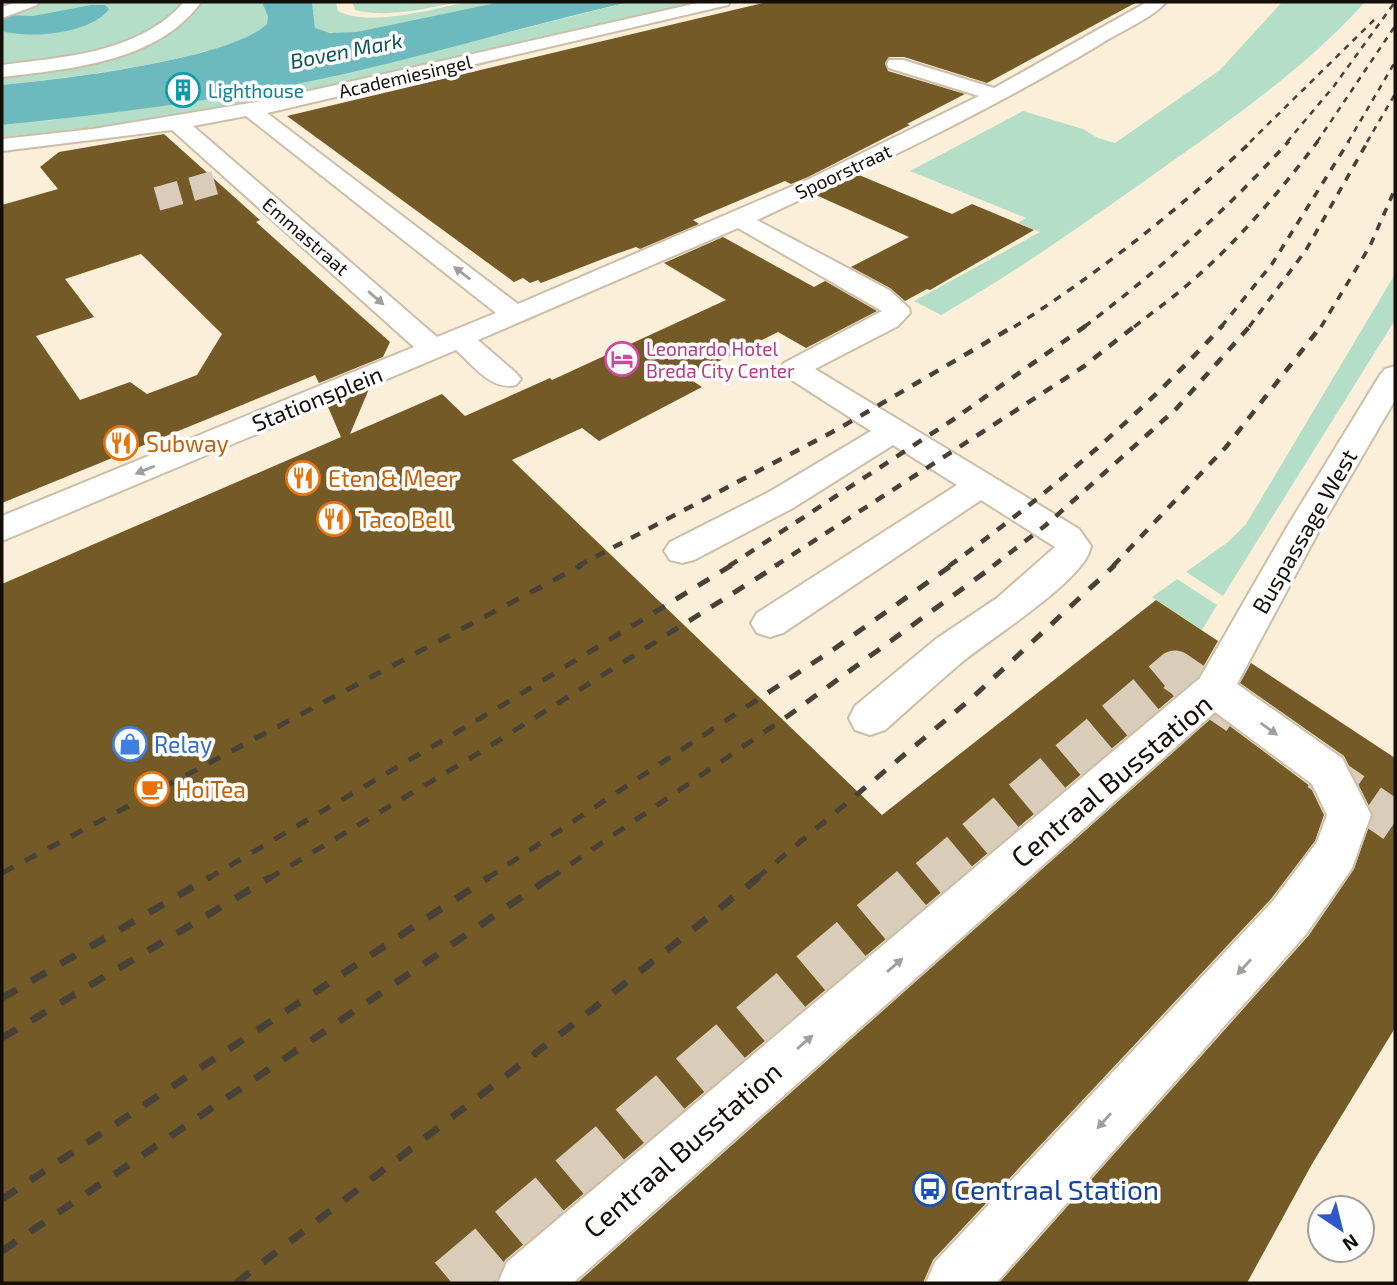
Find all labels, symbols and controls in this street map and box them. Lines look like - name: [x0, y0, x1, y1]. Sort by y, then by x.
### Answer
- water label: Boven Mark: [288, 27, 404, 73]
- street label: Academiesingel: [336, 49, 474, 102]
- building icon: Lighthouse: [164, 71, 202, 109]
- place label: Lighthouse: [208, 79, 304, 102]
- street label: Spoorstraat: [791, 139, 895, 203]
- street label: Emmastraat: [258, 192, 354, 280]
- one-way arrow: [453, 265, 471, 280]
- one-way arrow: [367, 290, 385, 306]
- place label: Leonardo Hotel Breda City Center: [646, 337, 795, 382]
- hotel icon: Leonardo Hotel Breda City Center: [603, 340, 641, 378]
- street label: Stationsplein: [248, 359, 386, 437]
- restaurant icon: Subway: [102, 424, 140, 462]
- place label: Subway: [146, 429, 229, 457]
- street label: Buspassage West: [1246, 444, 1363, 618]
- restaurant icon: Eten & Meer: [284, 459, 322, 497]
- one-way arrow: [134, 464, 155, 475]
- place label: Eten & Meer: [328, 464, 457, 492]
- restaurant icon: Taco Bell: [315, 500, 353, 538]
- place label: Taco Bell: [358, 505, 452, 533]
- street label: Centraal Busstation: [1004, 686, 1218, 874]
- one-way arrow: [1260, 721, 1278, 735]
- shop icon: Relay: [111, 725, 149, 763]
- place label: Relay: [154, 730, 212, 758]
- cafe icon: HoiTea: [133, 770, 171, 808]
- place label: HoiTea: [176, 775, 246, 803]
- one-way arrow: [886, 957, 904, 973]
- one-way arrow: [1236, 958, 1252, 976]
- one-way arrow: [796, 1034, 814, 1050]
- street label: Centraal Busstation: [576, 1054, 788, 1244]
- one-way arrow: [1096, 1112, 1112, 1130]
- bus stop icon: Centraal Station: [911, 1170, 949, 1208]
- place label: Centraal Station: [954, 1172, 1159, 1206]
- north arrow: [1306, 1194, 1376, 1264]
- text: N: [1339, 1230, 1363, 1257]

